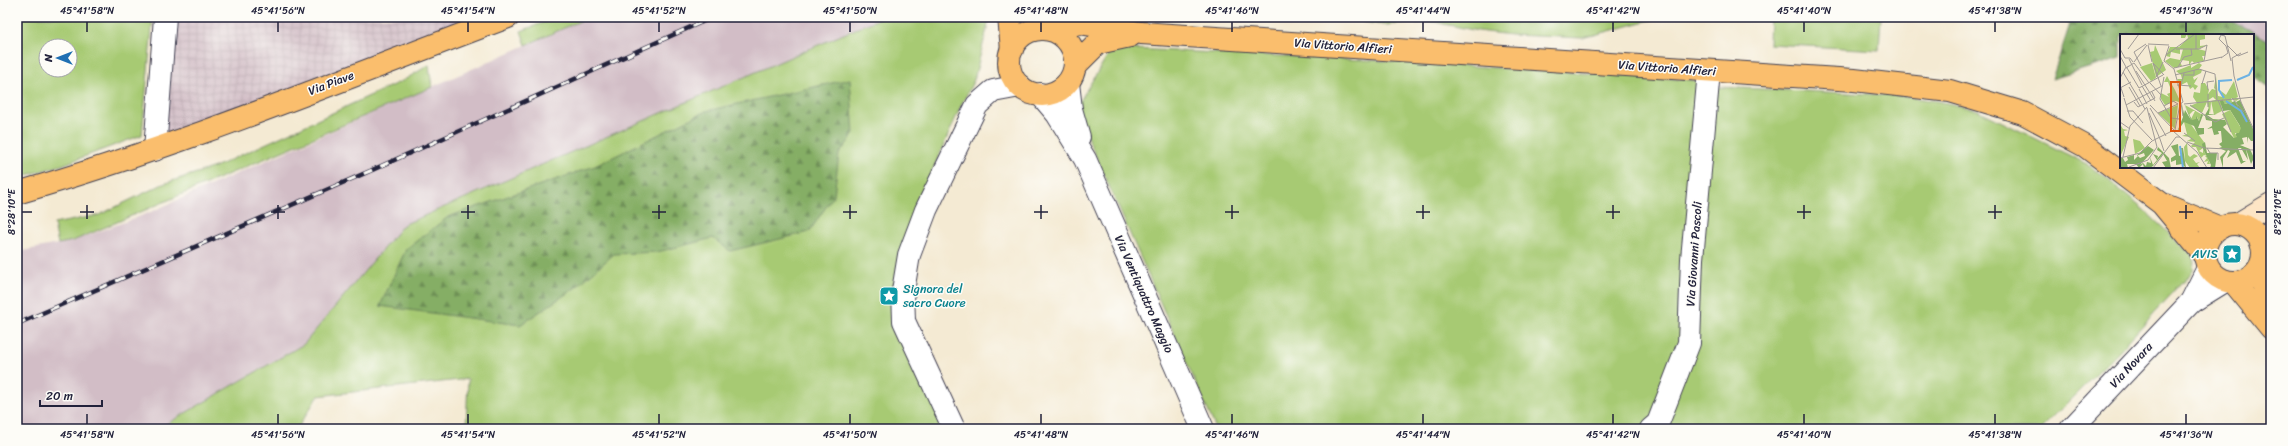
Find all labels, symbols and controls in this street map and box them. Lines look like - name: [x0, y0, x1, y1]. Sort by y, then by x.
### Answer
- text: 45°41'58"N: [60, 2, 114, 20]
- text: 45°41'56"N: [251, 2, 305, 20]
- text: 45°41'54"N: [441, 2, 495, 20]
- text: 45°41'52"N: [632, 2, 686, 20]
- text: 45°41'50"N: [823, 2, 877, 20]
- text: 45°41'48"N: [1014, 2, 1068, 20]
- text: 45°41'46"N: [1205, 2, 1259, 20]
- text: 45°41'44"N: [1396, 2, 1450, 20]
- text: 45°41'42"N: [1586, 2, 1640, 20]
- text: 45°41'40"N: [1777, 2, 1831, 20]
- text: 45°41'38"N: [1968, 2, 2022, 20]
- text: 45°41'36"N: [2159, 2, 2213, 20]
- street label: Via Vittorio Alfieri: [1293, 32, 1393, 60]
- inset map: [2120, 34, 2254, 168]
- north arrow: [38, 38, 78, 78]
- text: N: [39, 54, 58, 63]
- street label: Via Vittorio Alfieri: [1617, 54, 1717, 82]
- street label: Via Piave: [305, 64, 357, 102]
- text: 8°28'10"E: [3, 187, 21, 235]
- text: 8°28'10"E: [2269, 187, 2287, 235]
- street label: Via Giovanni Pascoli: [1679, 200, 1709, 307]
- street label: Via Ventiquattro Maggio: [1108, 231, 1180, 357]
- place label: AVIS: [2191, 243, 2218, 265]
- place icon: AVIS: [2221, 243, 2243, 265]
- place label: Signora del sacro Cuore: [902, 278, 966, 314]
- place icon: Signora del sacro Cuore: [878, 285, 900, 307]
- street label: Via Novara: [2104, 336, 2159, 393]
- scale bar: [40, 382, 102, 408]
- text: 20 m: [46, 385, 73, 407]
- text: 45°41'58"N: [60, 426, 114, 444]
- text: 45°41'56"N: [251, 426, 305, 444]
- text: 45°41'54"N: [441, 426, 495, 444]
- text: 45°41'52"N: [632, 426, 686, 444]
- text: 45°41'50"N: [823, 426, 877, 444]
- text: 45°41'48"N: [1014, 426, 1068, 444]
- text: 45°41'46"N: [1205, 426, 1259, 444]
- text: 45°41'44"N: [1396, 426, 1450, 444]
- text: 45°41'42"N: [1586, 426, 1640, 444]
- text: 45°41'40"N: [1777, 426, 1831, 444]
- text: 45°41'38"N: [1968, 426, 2022, 444]
- text: 45°41'36"N: [2159, 426, 2213, 444]

